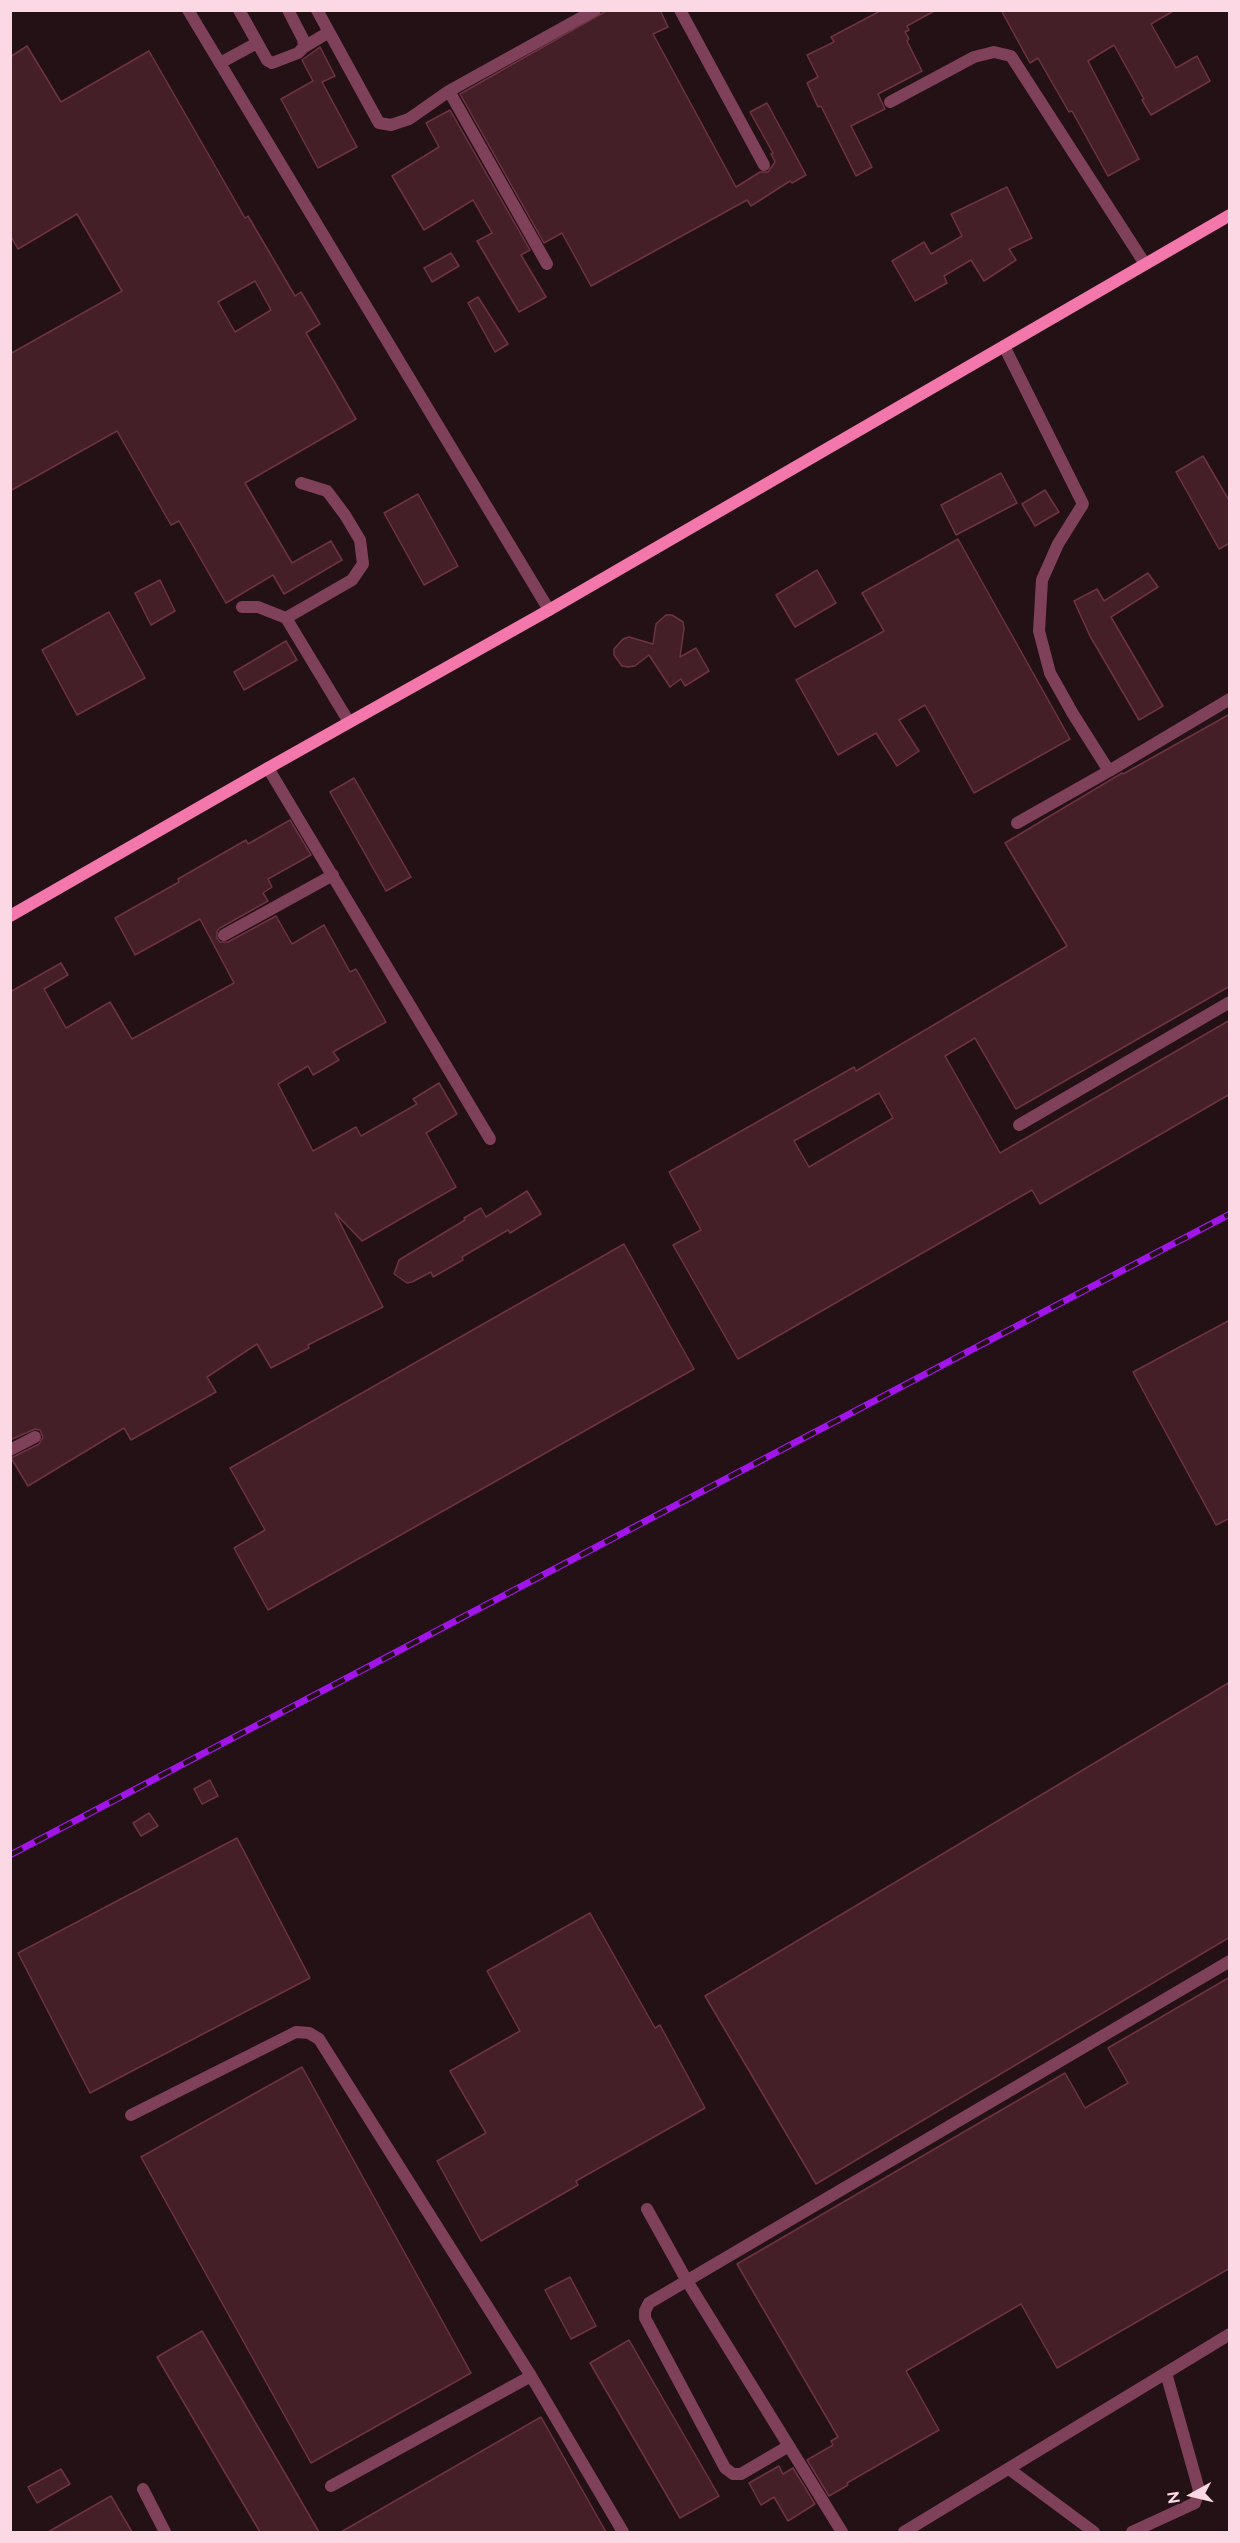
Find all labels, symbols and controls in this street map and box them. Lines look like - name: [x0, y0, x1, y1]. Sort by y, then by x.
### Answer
- north arrow: [1162, 2465, 1222, 2525]
- text: N: [1163, 2490, 1184, 2505]

